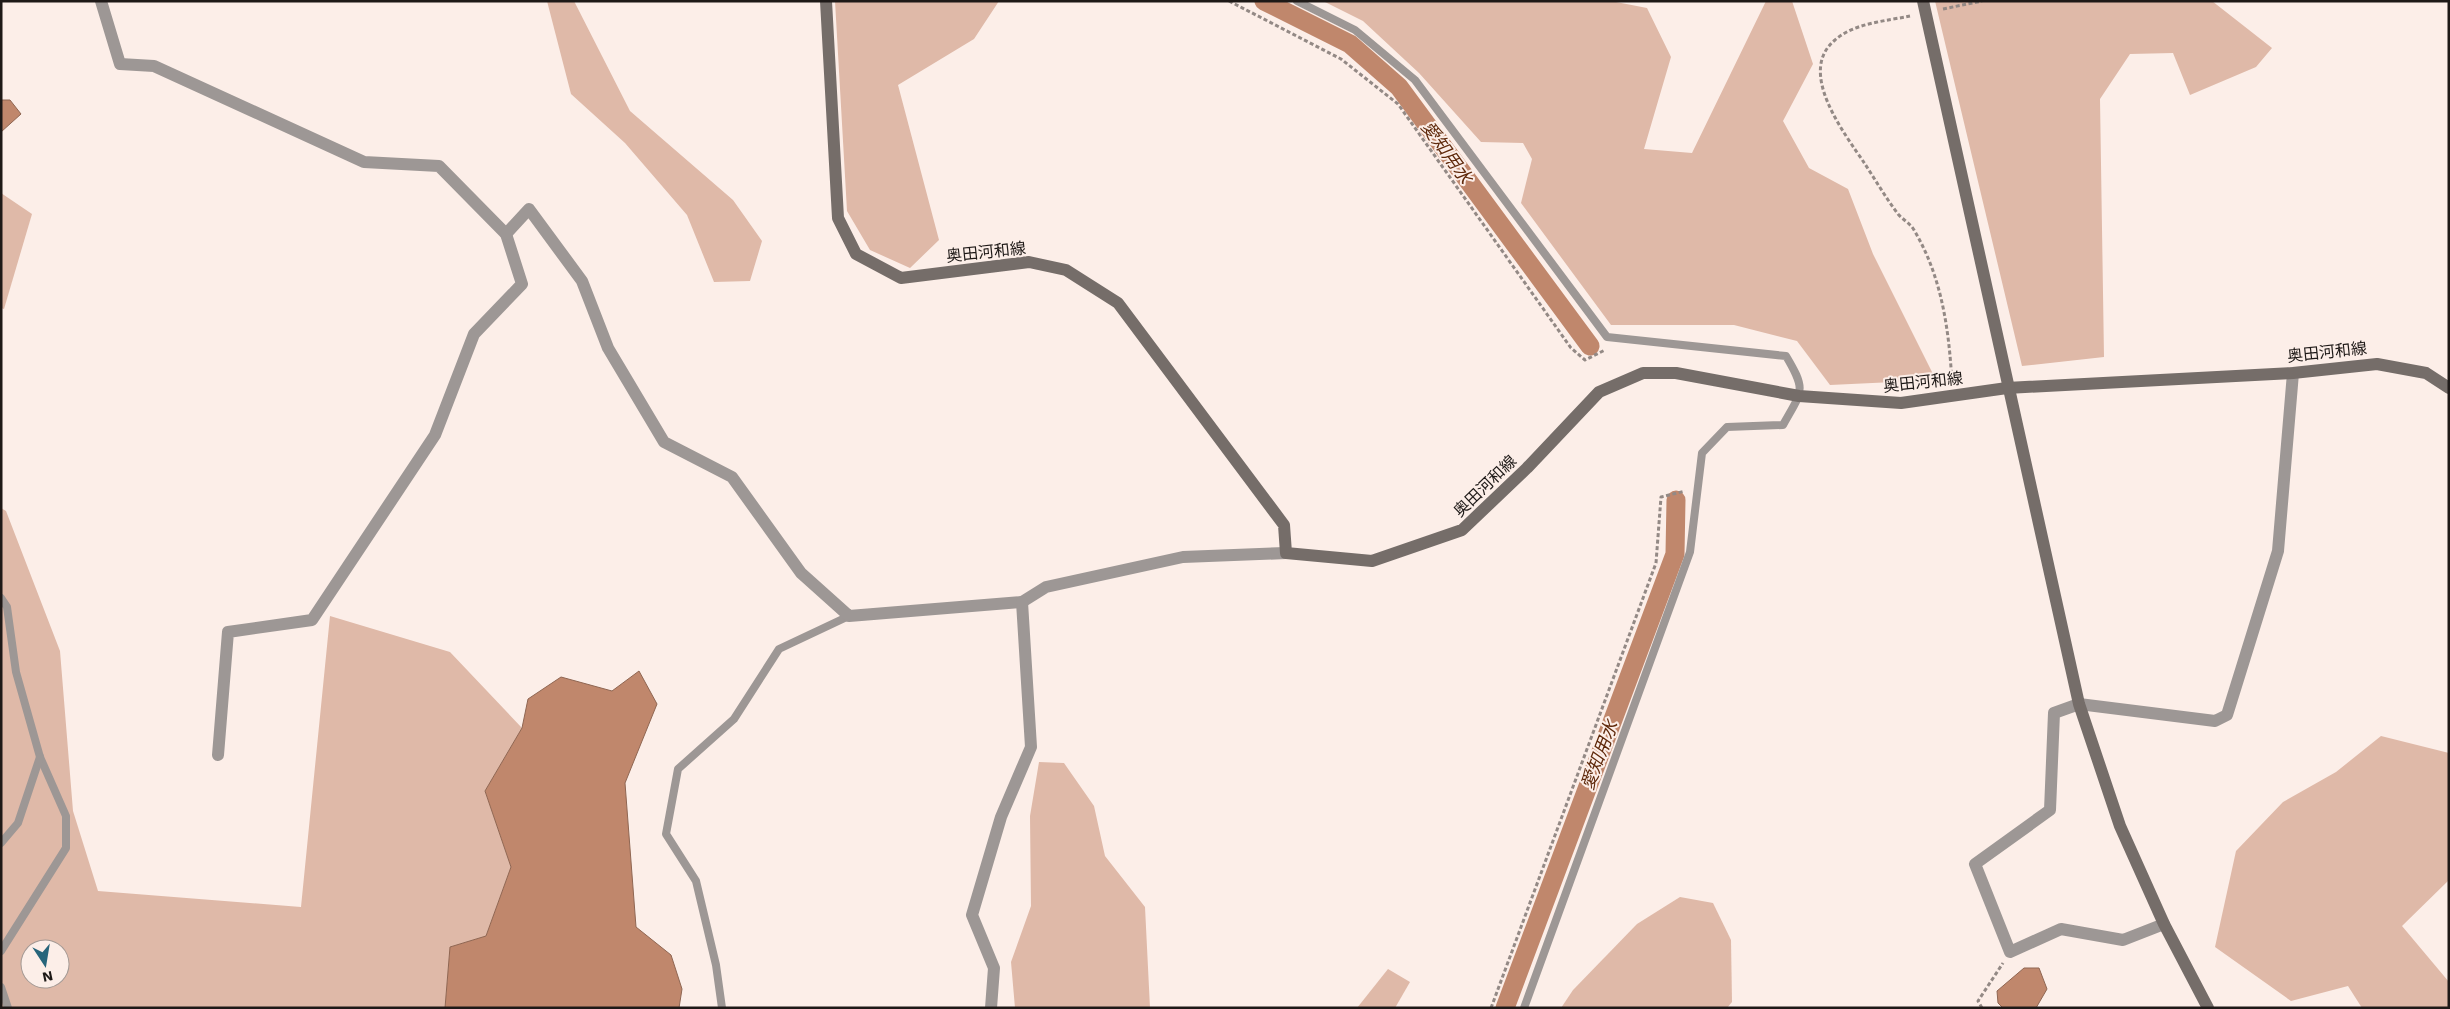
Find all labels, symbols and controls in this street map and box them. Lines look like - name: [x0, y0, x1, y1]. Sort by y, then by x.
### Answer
- water label: 愛知用水: [1417, 117, 1478, 189]
- street label: 奥田河和線: [945, 238, 1027, 266]
- street label: 奥田河和線: [2286, 338, 2368, 366]
- street label: 奥田河和線: [1882, 368, 1964, 396]
- street label: 奥田河和線: [1450, 451, 1520, 521]
- water label: 愛知用水: [1576, 716, 1622, 792]
- north arrow: [20, 939, 70, 989]
- text: N: [41, 968, 54, 986]

